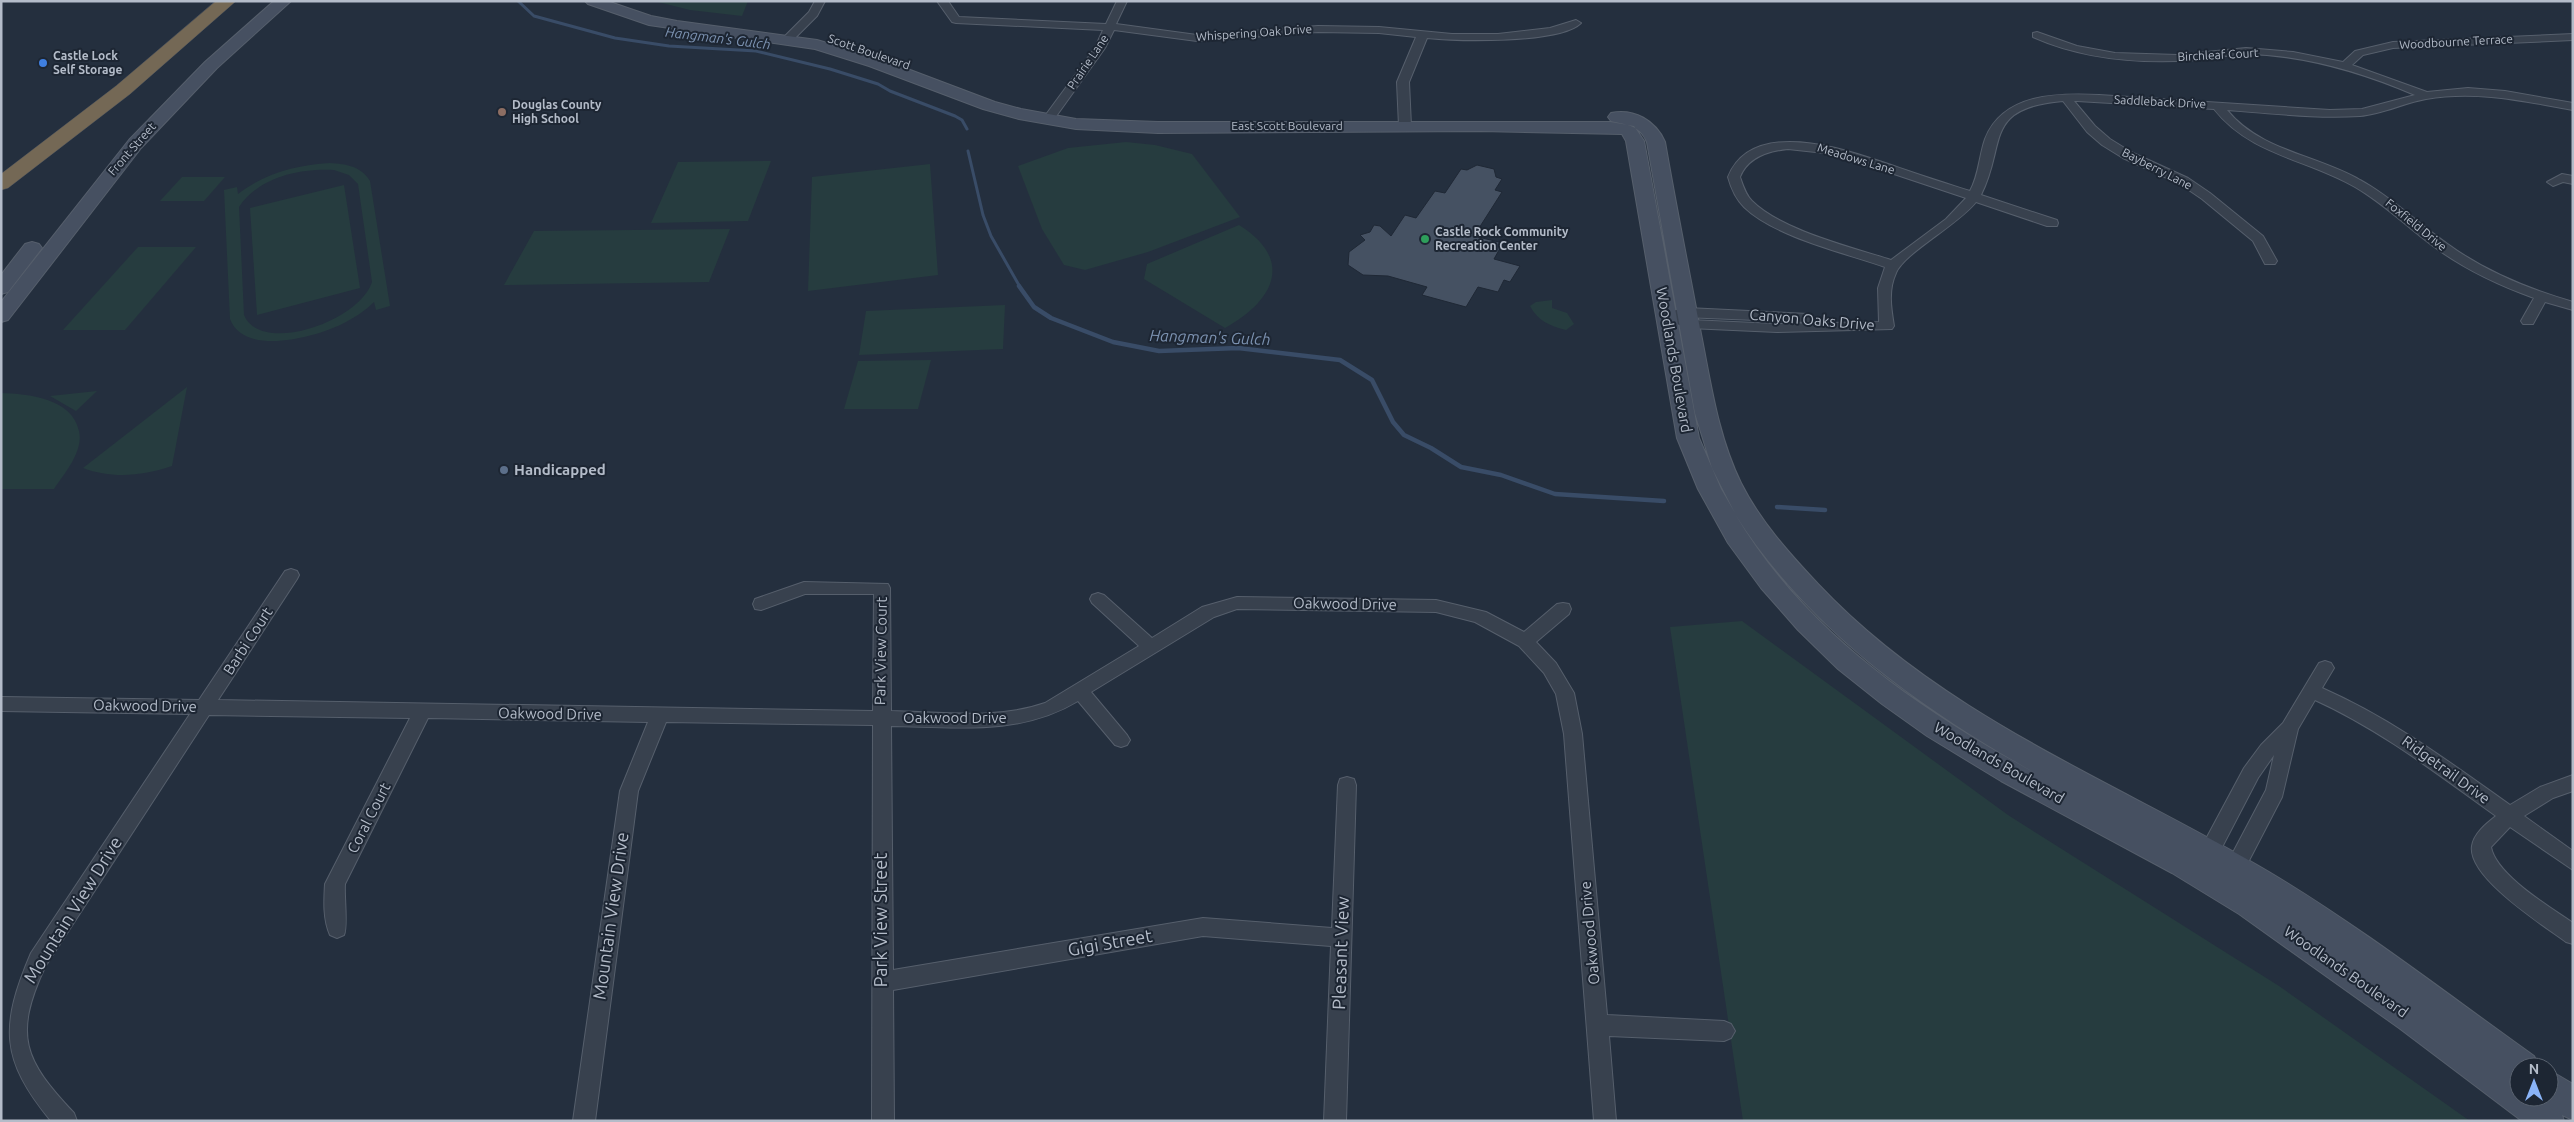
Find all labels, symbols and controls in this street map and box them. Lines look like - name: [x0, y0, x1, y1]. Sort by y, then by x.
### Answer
- street label: Whispering Oak Drive: [1195, 22, 1312, 43]
- water label: Hangman's Gulch: [664, 24, 772, 52]
- street label: Scott Boulevard: [826, 31, 912, 72]
- street label: Prairie Lane: [1064, 32, 1111, 92]
- street label: Woodbourne Terrace: [2399, 32, 2513, 51]
- street label: Birchleaf Court: [2177, 46, 2259, 63]
- place label: Castle Lock Self Storage: [53, 49, 123, 76]
- marker: Castle Lock Self Storage: [37, 57, 49, 69]
- street label: Saddleback Drive: [2114, 93, 2206, 110]
- place label: Douglas County High School: [512, 98, 602, 125]
- marker: Douglas County High School: [496, 106, 508, 118]
- street label: Front Street: [105, 119, 158, 178]
- street label: East Scott Boulevard: [1231, 119, 1343, 132]
- street label: Meadows Lane: [1816, 141, 1896, 176]
- street label: Bayberry Lane: [2120, 145, 2194, 192]
- street label: Foxfield Drive: [2383, 196, 2449, 253]
- place label: Castle Rock Community Recreation Center: [1435, 225, 1569, 252]
- marker: Castle Rock Community Recreation Center: [1419, 233, 1431, 245]
- street label: Woodlands Boulevard: [1653, 286, 1696, 434]
- street label: Canyon Oaks Drive: [1749, 306, 1875, 333]
- water label: Hangman's Gulch: [1149, 326, 1271, 348]
- place label: Handicapped: [514, 461, 606, 478]
- marker: Handicapped: [498, 464, 510, 476]
- street label: Oakwood Drive: [1293, 594, 1397, 613]
- street label: Park View Court: [871, 597, 890, 705]
- street label: Barbi Court: [220, 604, 276, 678]
- street label: Oakwood Drive: [93, 696, 197, 715]
- street label: Oakwood Drive: [498, 704, 602, 723]
- street label: Oakwood Drive: [903, 709, 1007, 726]
- street label: Woodlands Boulevard: [1931, 718, 2067, 807]
- street label: Ridgetrail Drive: [2399, 732, 2494, 807]
- street label: Coral Court: [344, 780, 394, 856]
- street label: Mountain View Drive: [588, 831, 632, 1001]
- street label: Mountain View Drive: [19, 833, 125, 986]
- street label: Park View Street: [870, 853, 890, 987]
- street label: Oakwood Drive: [1577, 881, 1602, 985]
- street label: Pleasant View: [1328, 896, 1352, 1010]
- street label: Woodlands Boulevard: [2281, 922, 2412, 1021]
- street label: Gigi Street: [1066, 925, 1154, 959]
- north arrow: [2509, 1057, 2559, 1107]
- text: N: [2529, 1061, 2539, 1077]

